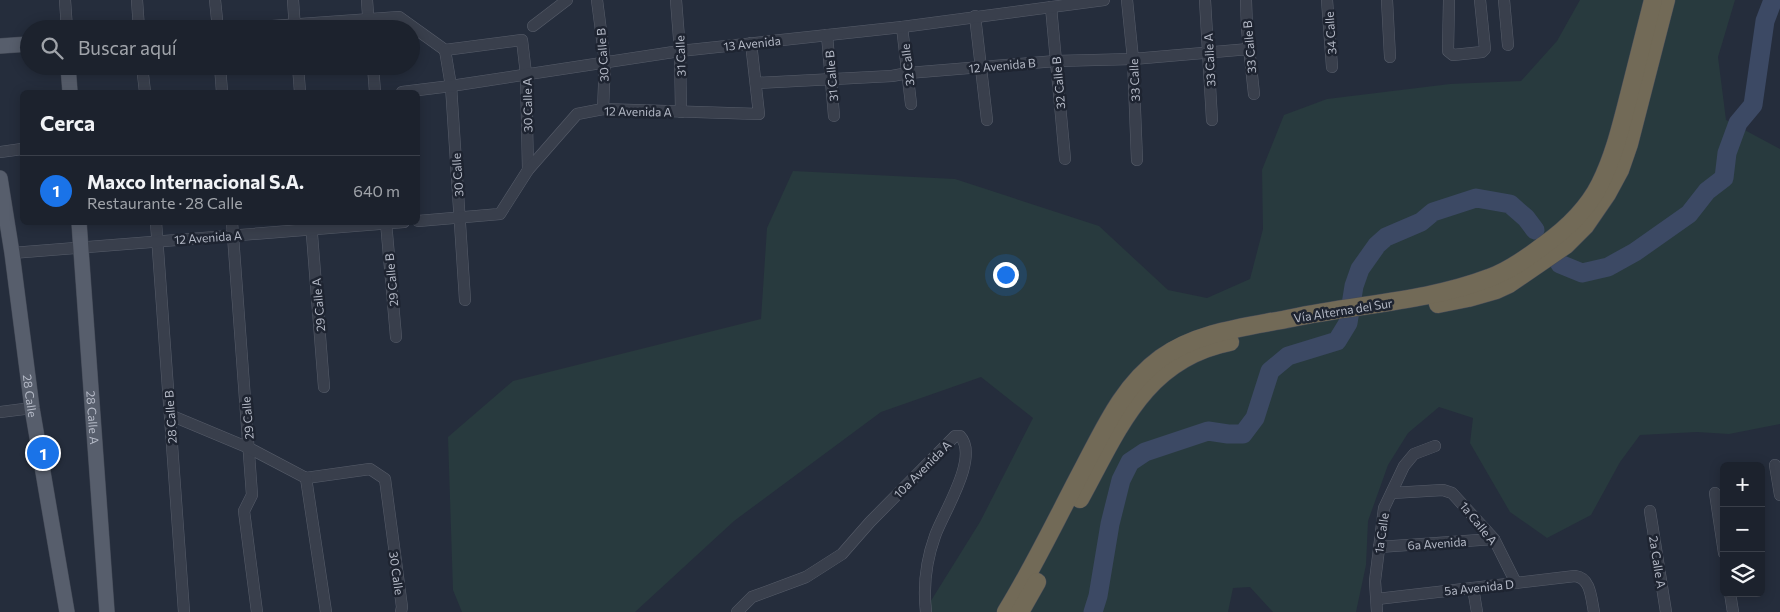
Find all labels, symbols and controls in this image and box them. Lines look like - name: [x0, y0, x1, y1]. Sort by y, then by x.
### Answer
- street label: 34 Calle: [1322, 11, 1338, 55]
- search box: [20, 20, 420, 75]
- street label: 33 Calle B: [1240, 20, 1258, 74]
- street label: 30 Calle B: [593, 27, 611, 82]
- street label: 13 Avenida: [723, 33, 781, 53]
- street label: 33 Calle A: [1201, 33, 1217, 87]
- icon: search: [38, 34, 66, 62]
- street label: 31 Calle: [672, 35, 688, 77]
- text: Buscar aquí: [78, 36, 177, 59]
- street label: 32 Calle: [897, 43, 917, 87]
- street label: 31 Calle B: [822, 50, 840, 102]
- street label: 12 Avenida B: [968, 55, 1036, 75]
- street label: 32 Calle B: [1049, 56, 1067, 110]
- street label: 33 Calle: [1126, 58, 1142, 102]
- street label: 30 Calle A: [520, 78, 534, 132]
- street label: 12 Avenida A: [604, 103, 672, 119]
- text: Cerca: [40, 110, 95, 135]
- street label: 30 Calle: [448, 153, 466, 197]
- text: Maxco Internacional S.A.: [87, 170, 304, 193]
- text: 1: [52, 181, 60, 200]
- text: 640 m: [353, 181, 400, 200]
- text: Restaurante · 28 Calle: [87, 193, 243, 212]
- street label: 12 Avenida A: [174, 228, 242, 246]
- street label: 29 Calle B: [382, 253, 400, 307]
- your location: [993, 262, 1019, 288]
- street label: 29 Calle A: [309, 278, 327, 332]
- street label: Vía Alterna del Sur: [1293, 295, 1394, 325]
- street label: 28 Calle: [21, 374, 40, 418]
- street label: 28 Calle A: [84, 390, 102, 445]
- street label: 28 Calle B: [161, 390, 179, 444]
- street label: 29 Calle: [238, 396, 256, 440]
- pin: 1: [27, 434, 59, 472]
- street label: 10a Avenida A: [890, 437, 954, 501]
- map controls: [1720, 462, 1765, 597]
- button: +: [1720, 462, 1765, 507]
- street label: 1a Calle A: [1457, 499, 1501, 547]
- button: −: [1720, 507, 1765, 552]
- street label: 1a Calle: [1371, 512, 1391, 554]
- street label: 6a Avenida: [1407, 534, 1467, 552]
- street label: 2a Calle A: [1647, 535, 1669, 589]
- street label: 30 Calle: [387, 550, 407, 596]
- button: layers: [1720, 552, 1765, 597]
- street label: 5a Avenida D: [1444, 576, 1515, 598]

